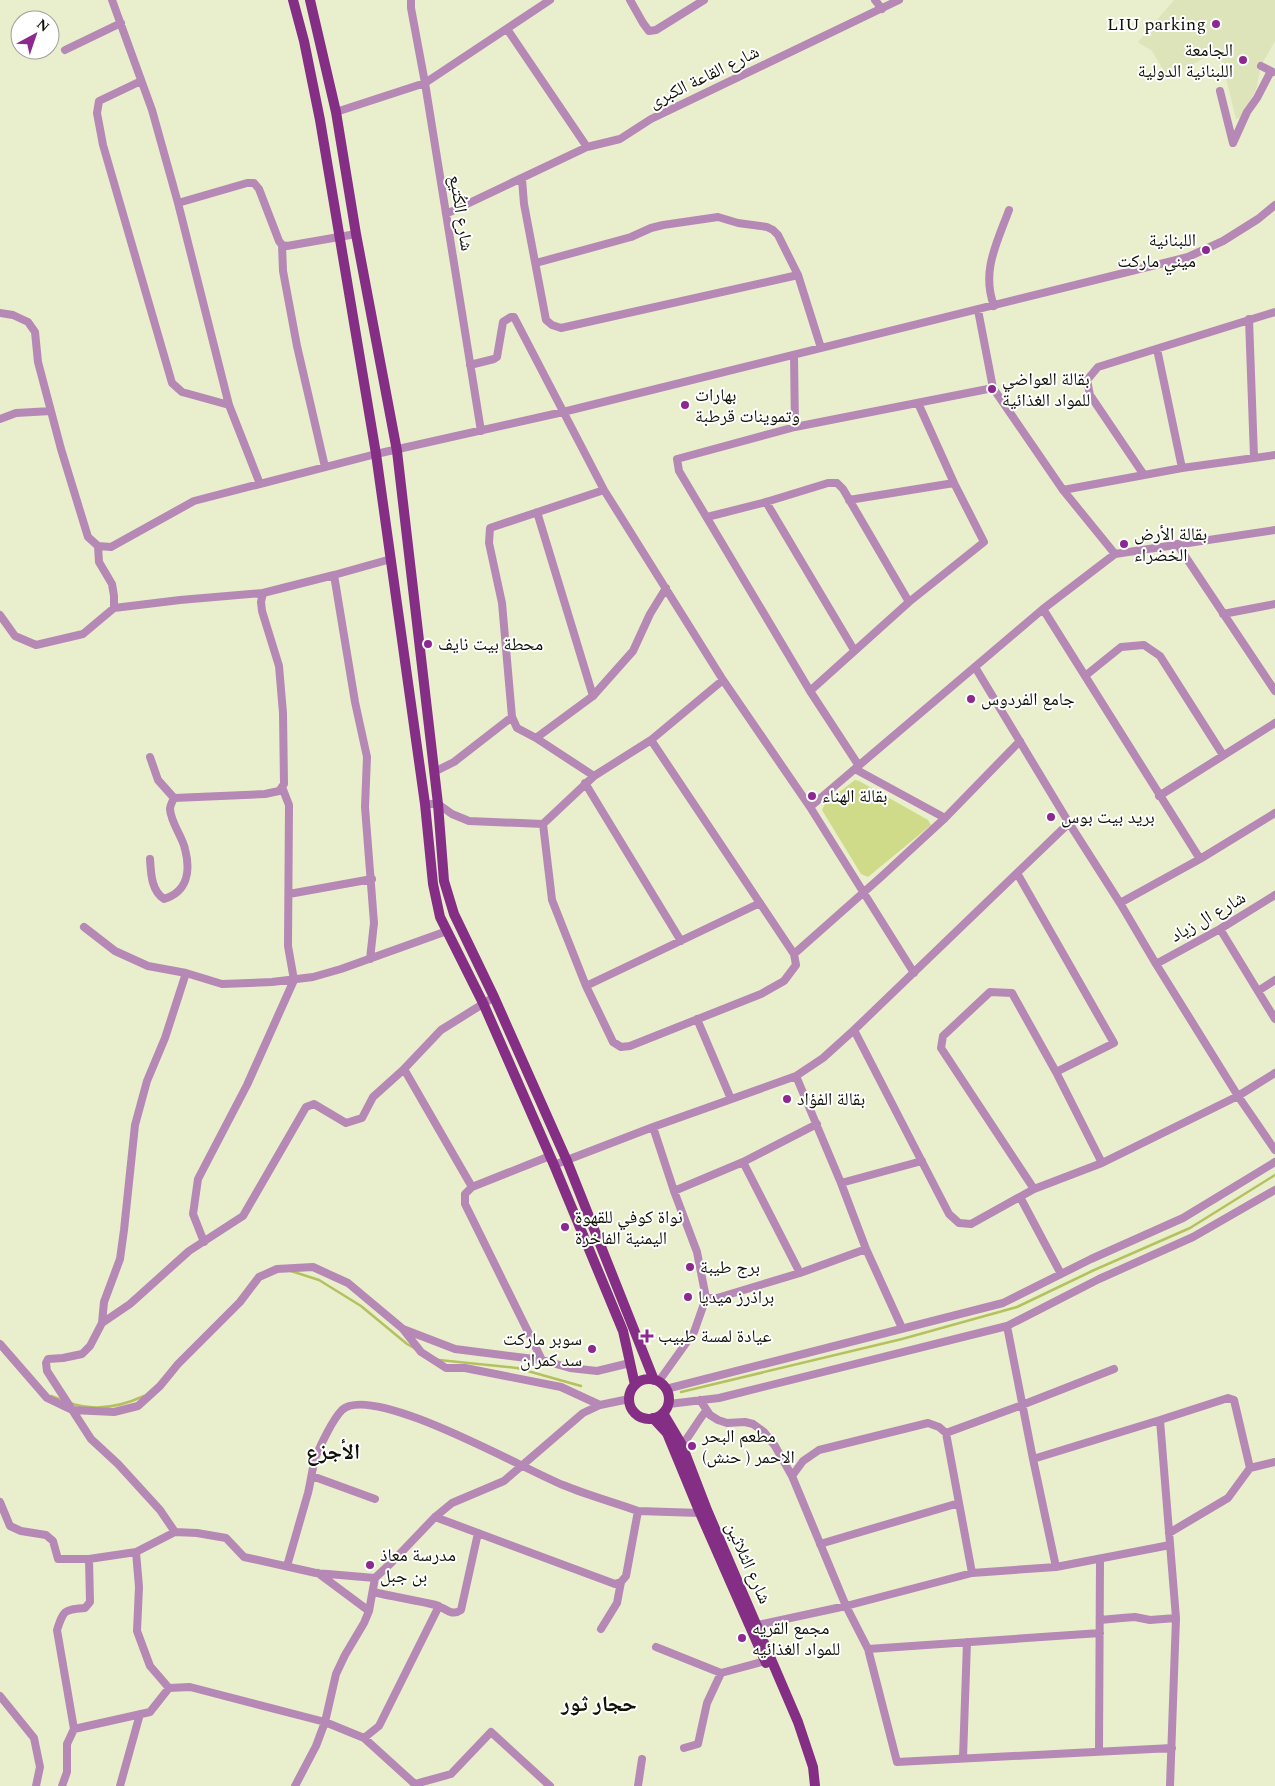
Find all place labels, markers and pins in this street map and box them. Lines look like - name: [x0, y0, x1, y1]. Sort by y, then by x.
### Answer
- place label: LIU parking: [1107, 11, 1206, 38]
- marker: LIU parking: [1210, 18, 1222, 30]
- place label: الجامعة اللبنانية الدولية: [1138, 37, 1233, 85]
- marker: الجامعة اللبنانية الدولية: [1237, 54, 1249, 66]
- place label: اللبنانية ميني ماركت: [1117, 227, 1196, 275]
- marker: اللبنانية ميني ماركت: [1200, 244, 1212, 256]
- place label: بقالة العواضي للمواد الغذائية: [1002, 366, 1090, 414]
- place label: بهارات وتموينات قرطبة: [695, 382, 800, 430]
- marker: بقالة العواضي للمواد الغذائية: [986, 383, 998, 395]
- marker: بهارات وتموينات قرطبة: [679, 399, 691, 411]
- place label: بقالة الأرض الخضراء: [1134, 521, 1207, 569]
- marker: بقالة الأرض الخضراء: [1118, 538, 1130, 550]
- place label: محطة بيت نايف: [438, 631, 543, 658]
- marker: محطة بيت نايف: [422, 638, 434, 650]
- place label: جامع الفردوس: [981, 686, 1075, 713]
- marker: جامع الفردوس: [965, 693, 977, 705]
- place label: بقالة الهناء: [822, 783, 888, 810]
- marker: بقالة الهناء: [806, 790, 818, 802]
- place label: بريد بيت بوس: [1061, 804, 1155, 831]
- marker: بريد بيت بوس: [1045, 811, 1057, 823]
- place label: بقالة الفؤاد: [797, 1086, 865, 1113]
- marker: بقالة الفؤاد: [781, 1093, 793, 1105]
- place label: نواة كوفي للقهوة اليمنية الفاخرة: [575, 1204, 683, 1252]
- marker: نواة كوفي للقهوة اليمنية الفاخرة: [559, 1221, 571, 1233]
- place label: برج طيبة: [700, 1254, 760, 1281]
- marker: برج طيبة: [684, 1261, 696, 1273]
- place label: براذرز ميديا: [698, 1284, 774, 1311]
- marker: براذرز ميديا: [682, 1291, 694, 1303]
- place label: عيادة لمسة طبيب: [658, 1323, 772, 1350]
- place label: سوبر ماركت سد كمران: [503, 1326, 582, 1374]
- marker: عيادة لمسة طبيب: [640, 1329, 654, 1343]
- marker: سوبر ماركت سد كمران: [586, 1343, 598, 1355]
- place label: مطعم البحر الاحمر ( حنش): [701, 1423, 795, 1471]
- marker: مطعم البحر الاحمر ( حنش): [686, 1440, 698, 1452]
- place label: مدرسة معاذ بن جبل: [380, 1542, 456, 1590]
- marker: مدرسة معاذ بن جبل: [364, 1559, 376, 1571]
- place label: مجمع القريه للمواد الغذائيه: [752, 1615, 840, 1663]
- marker: مجمع القريه للمواد الغذائيه: [736, 1632, 748, 1644]

